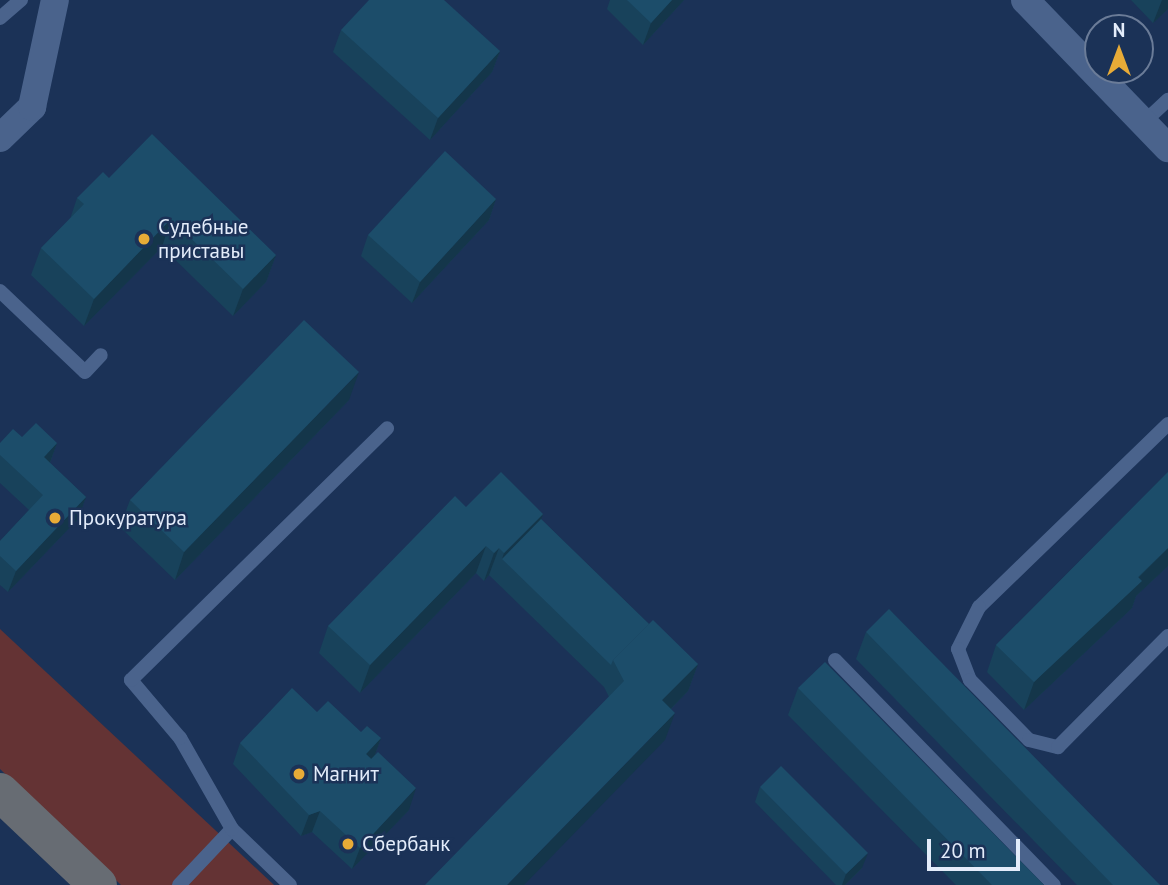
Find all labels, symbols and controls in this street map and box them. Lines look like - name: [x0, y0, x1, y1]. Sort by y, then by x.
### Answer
- north arrow: [1084, 14, 1154, 84]
- text: N: [1113, 18, 1125, 42]
- place label: Судебные приставы: [158, 214, 249, 264]
- marker: Судебные приставы: [136, 231, 152, 247]
- place label: Прокуратура: [69, 505, 187, 531]
- marker: Прокуратура: [47, 510, 63, 526]
- place label: Магнит: [313, 761, 379, 787]
- marker: Магнит: [291, 766, 307, 782]
- scale bar: [930, 826, 1023, 870]
- place label: Сбербанк: [362, 831, 450, 857]
- marker: Сбербанк: [340, 836, 356, 852]
- text: 20 m: [940, 837, 986, 864]

